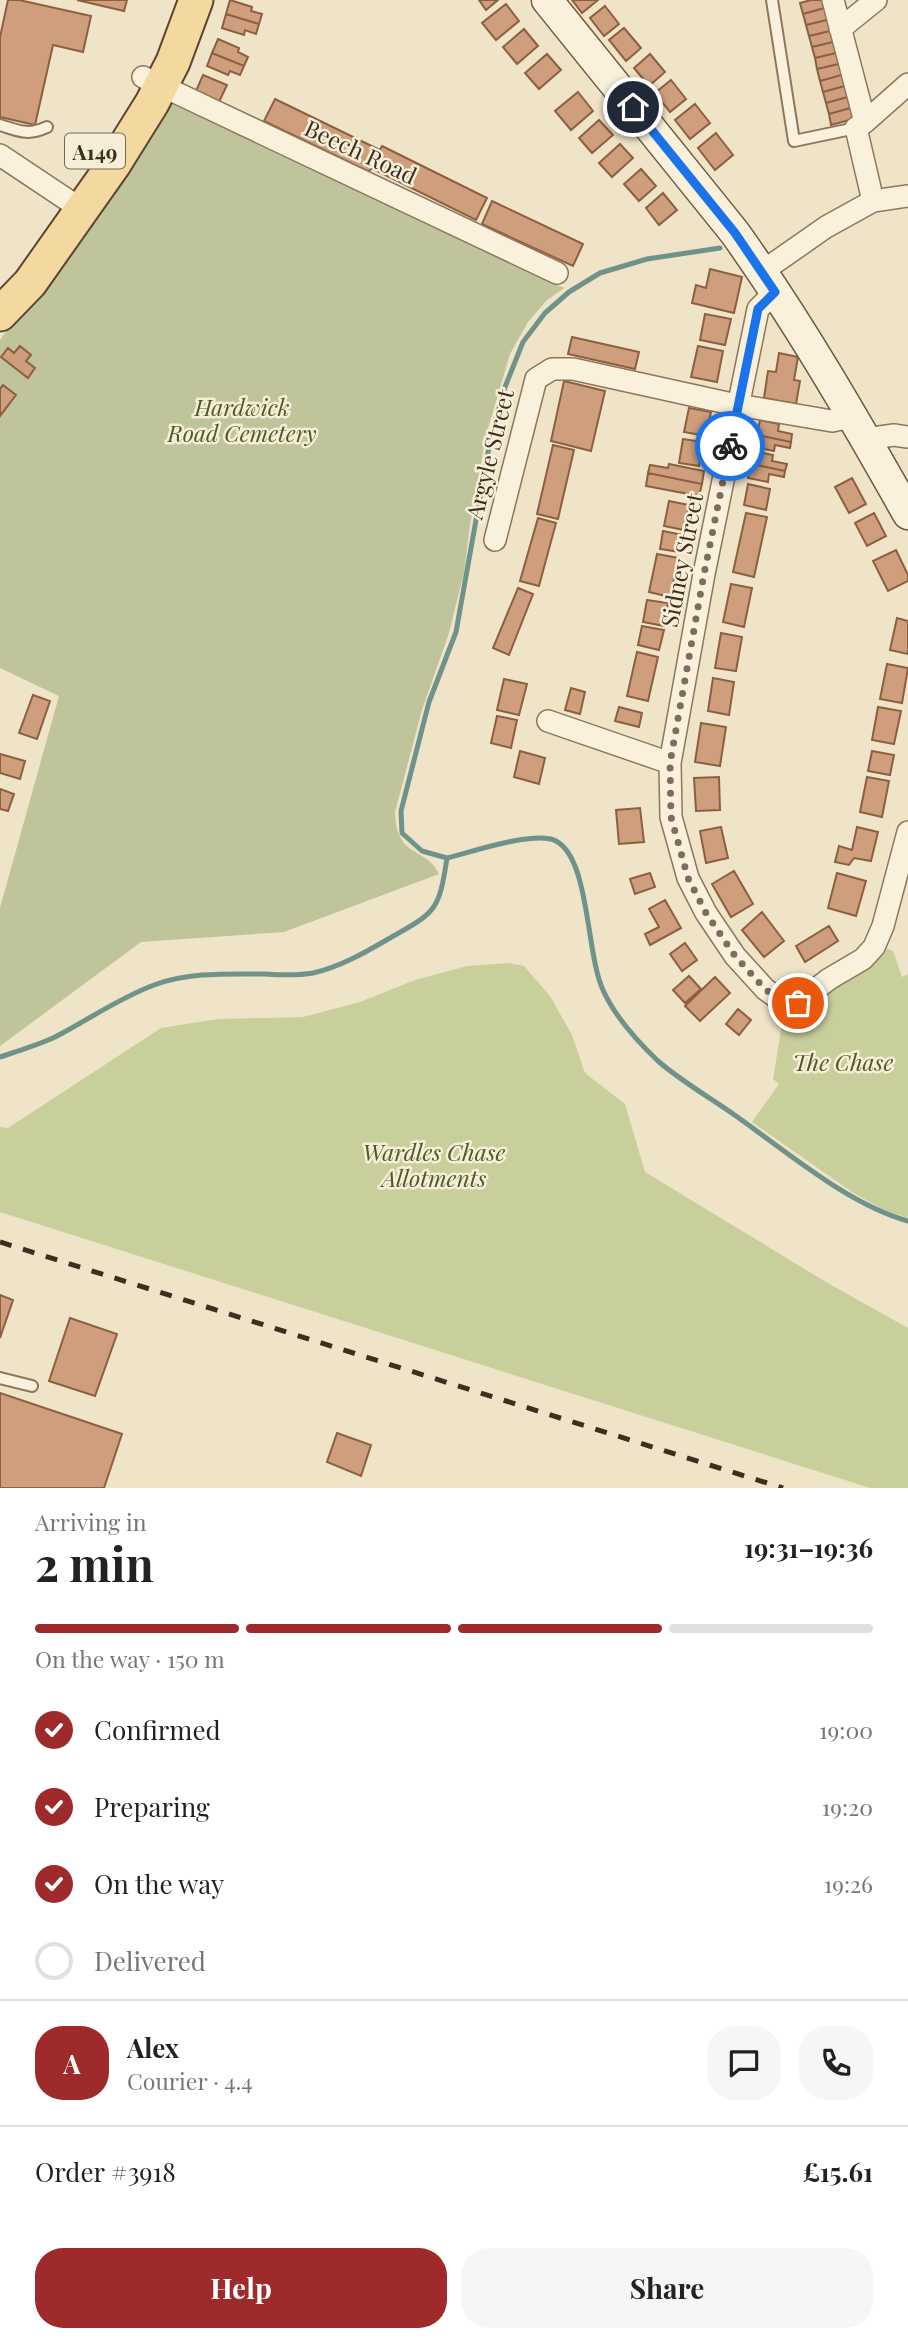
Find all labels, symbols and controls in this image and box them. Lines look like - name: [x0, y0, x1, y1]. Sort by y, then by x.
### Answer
- pin: [603, 77, 663, 137]
- icon: home: [614, 88, 652, 126]
- street label: Beech Road: [300, 112, 422, 190]
- road number: A149: [65, 134, 125, 168]
- street label: Argyle Street: [458, 385, 520, 523]
- park label: Hardwick Road Cemetery: [166, 391, 317, 448]
- courier: [695, 411, 765, 481]
- icon: bike: [711, 427, 749, 465]
- street label: Sidney Street: [653, 489, 709, 630]
- pin: [768, 973, 828, 1033]
- icon: bag: [779, 984, 817, 1022]
- park label: The Chase: [793, 1046, 893, 1077]
- park label: Wardles Chase Allotments: [363, 1136, 505, 1193]
- text: Arriving in: [35, 1506, 147, 1537]
- text: 19:31–19:36: [744, 1530, 873, 1565]
- text: 2 min: [35, 1532, 154, 1594]
- text: On the way · 150 m: [35, 1643, 225, 1674]
- icon: check: [35, 1711, 73, 1749]
- text: Confirmed: [94, 1712, 221, 1747]
- text: 19:00: [819, 1714, 873, 1745]
- icon: check: [35, 1788, 73, 1826]
- text: Preparing: [94, 1789, 210, 1824]
- text: 19:20: [822, 1791, 873, 1822]
- icon: check: [35, 1865, 73, 1903]
- text: On the way: [94, 1866, 224, 1901]
- text: 19:26: [824, 1868, 873, 1899]
- text: Delivered: [94, 1943, 206, 1978]
- button: chat: [707, 2026, 781, 2100]
- button: phone: [799, 2026, 873, 2100]
- text: Alex: [127, 2030, 179, 2065]
- text: A: [63, 2046, 81, 2081]
- text: Courier · 4.4: [127, 2065, 253, 2096]
- text: Order #3918: [35, 2154, 176, 2189]
- text: £15.61: [803, 2154, 873, 2189]
- button: Help: [35, 2248, 447, 2328]
- button: Share: [461, 2248, 873, 2328]

